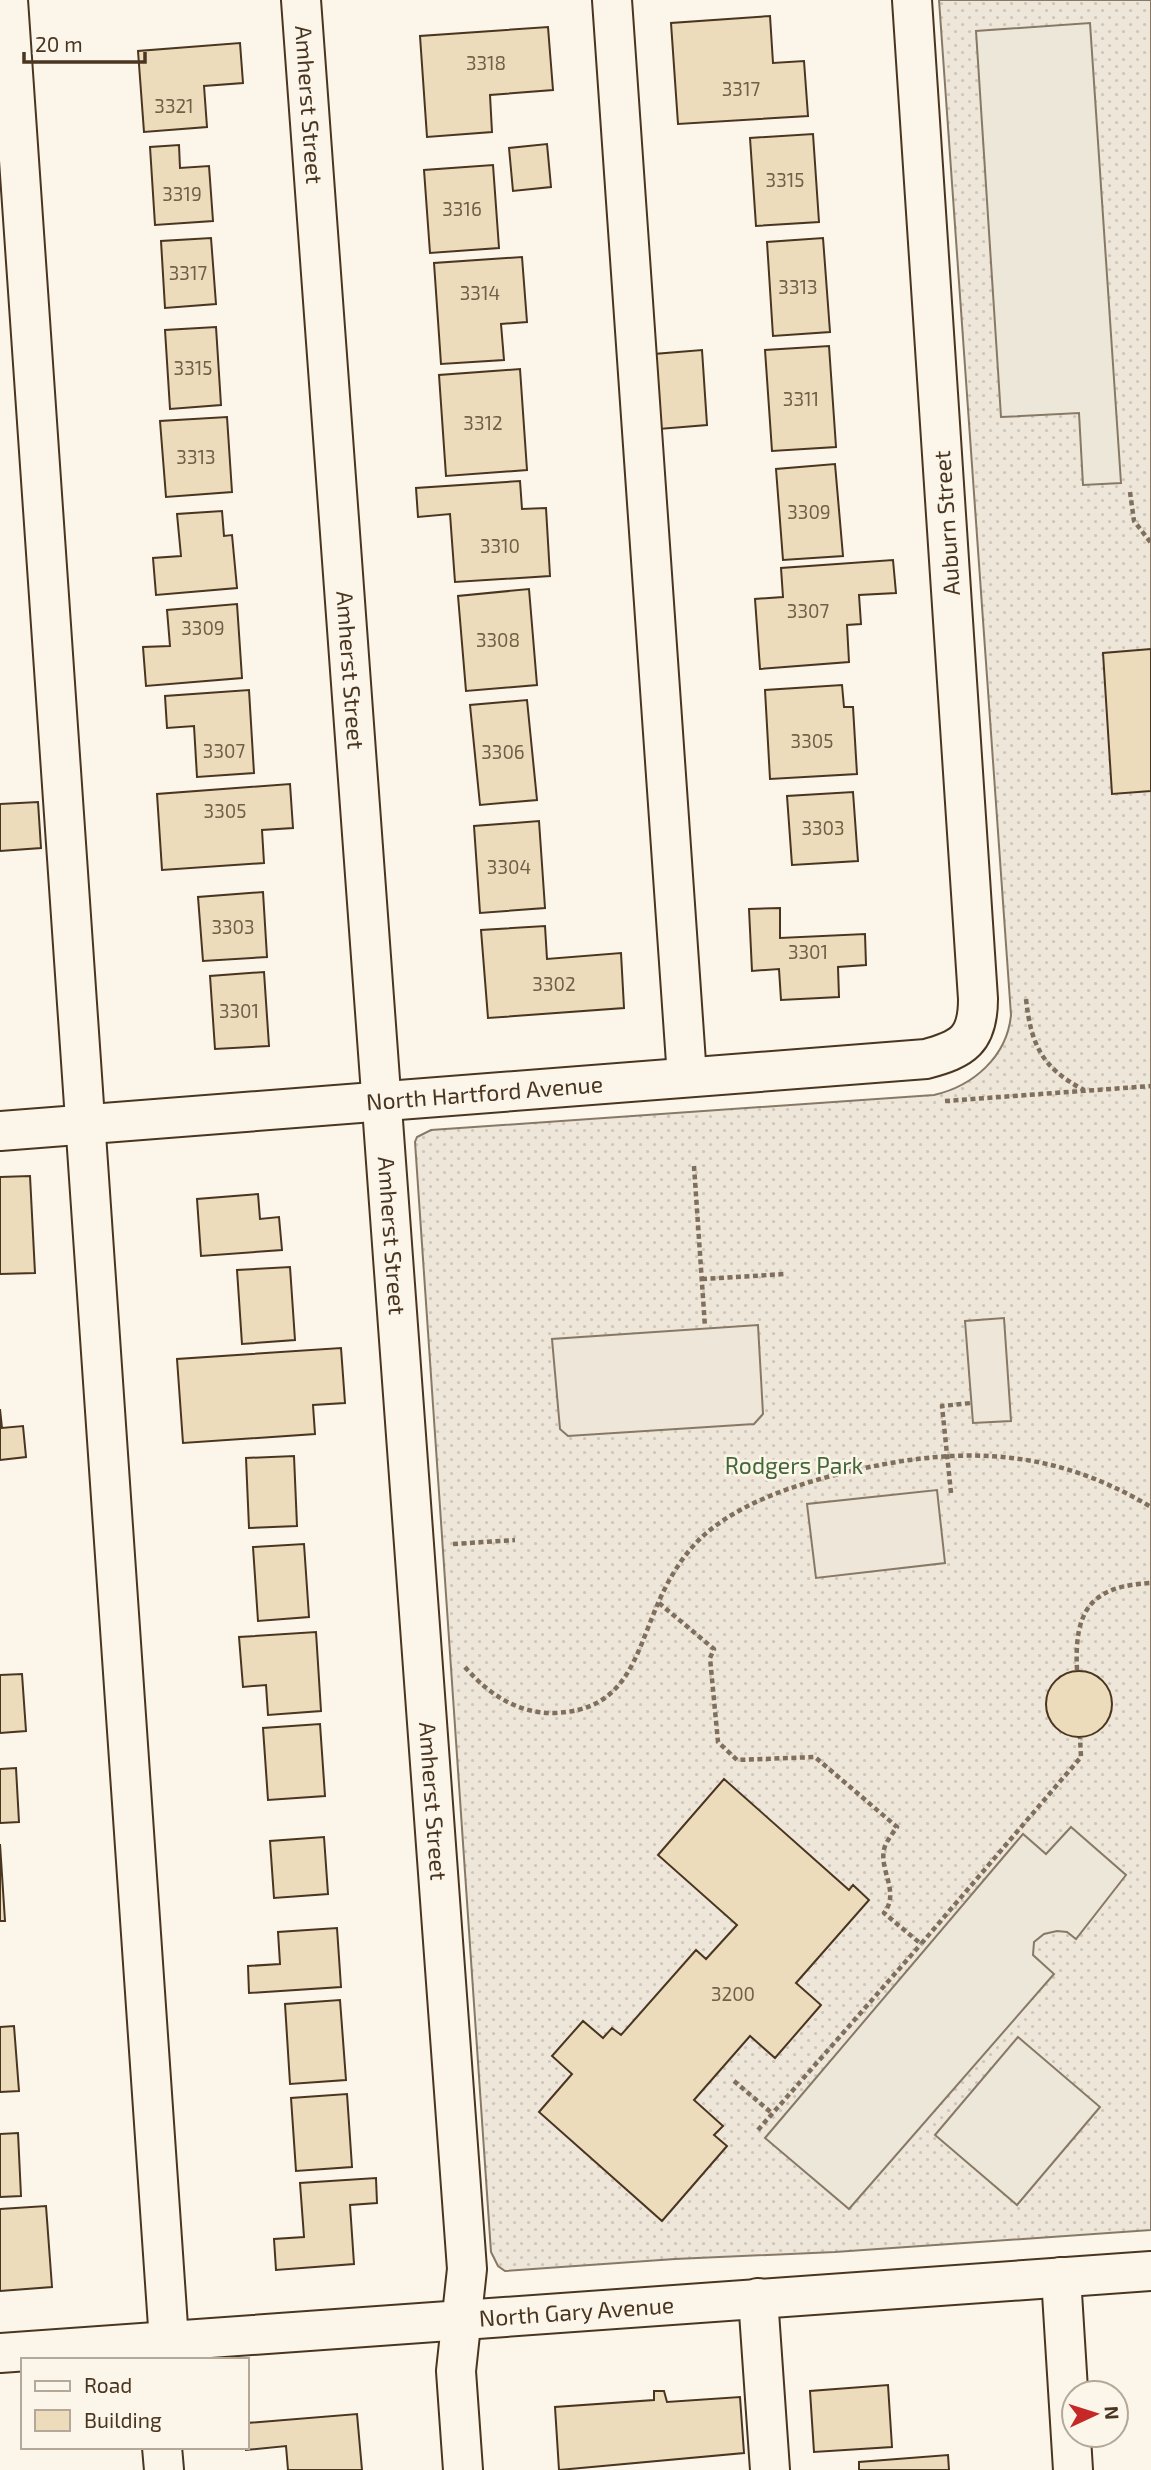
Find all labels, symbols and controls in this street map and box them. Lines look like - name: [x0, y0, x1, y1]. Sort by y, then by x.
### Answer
- scale bar: [24, 21, 145, 65]
- street label: Amherst Street: [290, 24, 329, 185]
- text: 20 m: [35, 31, 83, 56]
- house number: 3318: [466, 51, 506, 74]
- house number: 3317: [722, 77, 760, 100]
- house number: 3321: [154, 94, 194, 117]
- house number: 3315: [766, 168, 804, 191]
- house number: 3319: [162, 182, 202, 205]
- house number: 3316: [442, 197, 482, 220]
- house number: 3317: [169, 261, 207, 284]
- house number: 3313: [778, 275, 818, 298]
- house number: 3314: [460, 281, 500, 304]
- house number: 3315: [174, 356, 212, 379]
- house number: 3311: [783, 387, 819, 410]
- house number: 3312: [463, 411, 503, 434]
- house number: 3313: [176, 445, 216, 468]
- street label: Auburn Street: [927, 449, 965, 597]
- house number: 3309: [787, 500, 831, 523]
- house number: 3310: [480, 534, 520, 557]
- street label: Amherst Street: [331, 590, 371, 751]
- house number: 3307: [787, 599, 829, 622]
- house number: 3309: [181, 616, 225, 639]
- house number: 3308: [476, 628, 520, 651]
- house number: 3305: [791, 729, 833, 752]
- house number: 3307: [203, 739, 245, 762]
- house number: 3306: [481, 740, 525, 763]
- house number: 3305: [204, 799, 246, 822]
- house number: 3303: [801, 816, 845, 839]
- house number: 3304: [487, 855, 531, 878]
- house number: 3303: [211, 915, 255, 938]
- house number: 3301: [788, 940, 828, 963]
- house number: 3302: [532, 972, 576, 995]
- house number: 3301: [219, 999, 259, 1022]
- street label: North Hartford Avenue: [365, 1069, 604, 1115]
- street label: Amherst Street: [373, 1155, 412, 1316]
- park label: Rodgers Park: [725, 1451, 864, 1479]
- street label: Amherst Street: [414, 1721, 454, 1882]
- house number: 3200: [711, 1982, 755, 2005]
- street label: North Gary Avenue: [478, 2290, 675, 2332]
- legend: [21, 2358, 248, 2449]
- text: Road: [84, 2372, 132, 2397]
- north arrow: [1060, 2379, 1130, 2449]
- text: N: [1101, 2405, 1124, 2420]
- text: Building: [84, 2407, 162, 2432]

